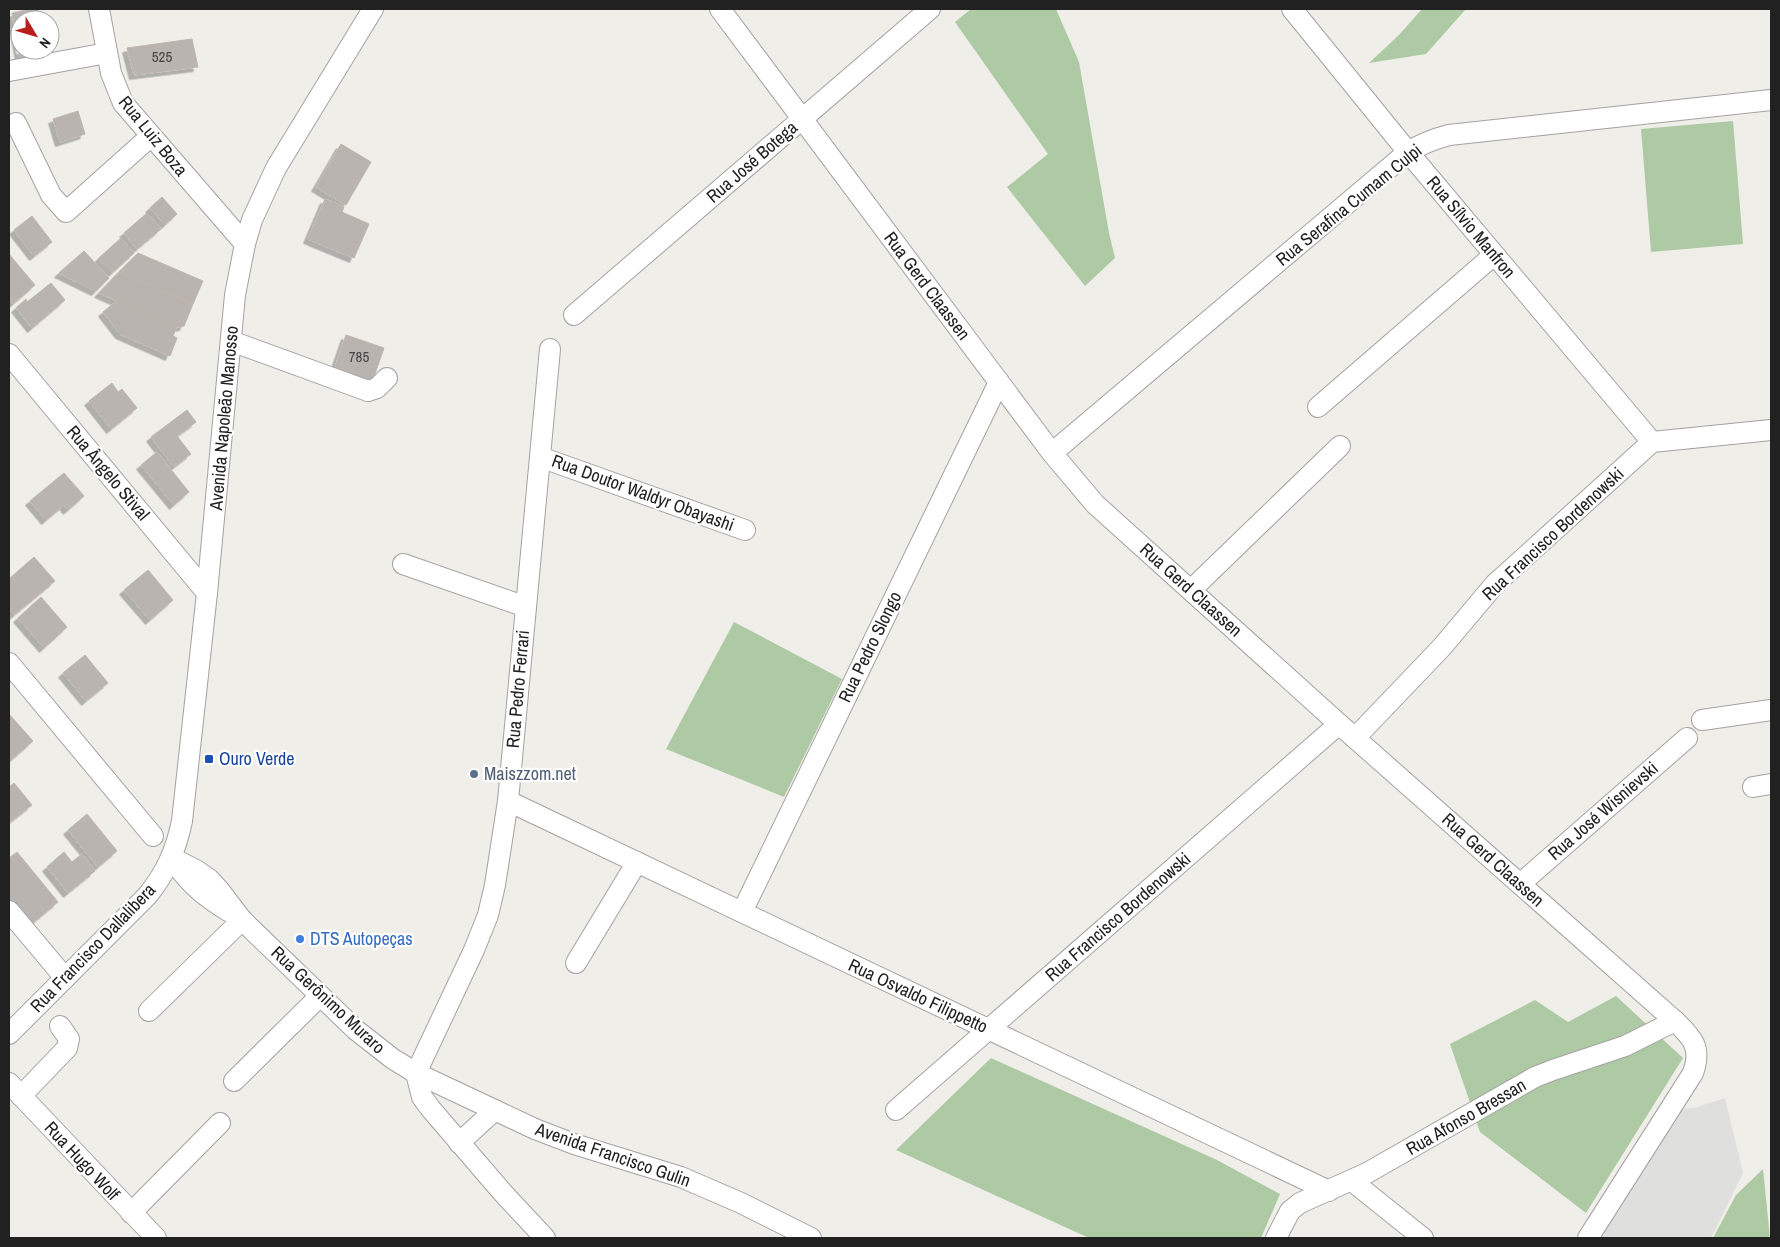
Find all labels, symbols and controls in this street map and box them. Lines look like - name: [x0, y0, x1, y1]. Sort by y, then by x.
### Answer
- north arrow: [10, 10, 60, 60]
- text: N: [36, 34, 55, 52]
- house number: 525: [152, 46, 172, 67]
- street label: Rua Luiz Boza: [113, 90, 194, 181]
- street label: Rua José Botega: [701, 115, 803, 208]
- street label: Rua Serafina Cumam Culpi: [1270, 138, 1427, 271]
- street label: Rua Sílvio Manfron: [1421, 170, 1522, 283]
- street label: Rua Gerd Claassen: [878, 226, 976, 345]
- street label: Avenida Napoleão Manosso: [203, 325, 244, 512]
- house number: 785: [349, 346, 369, 367]
- street label: Rua Ângelo Stival: [61, 420, 156, 526]
- street label: Rua Doutor Waldyr Obayashi: [549, 448, 738, 537]
- street label: Rua Francisco Bordenowski: [1476, 461, 1629, 606]
- street label: Rua Gerd Claassen: [1135, 537, 1248, 642]
- street label: Rua Pedro Slongo: [832, 587, 907, 706]
- street label: Rua Pedro Ferrari: [500, 629, 535, 749]
- place label: Ouro Verde: [219, 746, 295, 771]
- marker: Ouro Verde: [203, 753, 215, 765]
- street label: Rua José Wisnievski: [1542, 756, 1663, 866]
- place label: Maiszzom.net: [484, 761, 576, 786]
- marker: Maiszzom.net: [468, 768, 480, 780]
- street label: Rua Gerd Claassen: [1437, 807, 1550, 912]
- street label: Rua Francisco Bordenowski: [1040, 846, 1196, 987]
- street label: Rua Francisco Dallalibera: [24, 878, 161, 1018]
- place label: DTS Autopeças: [310, 926, 413, 951]
- marker: DTS Autopeças: [294, 933, 306, 945]
- street label: Rua Gerônimo Muraro: [266, 940, 391, 1059]
- street label: Rua Osvaldo Filippetto: [845, 952, 992, 1039]
- street label: Rua Afonso Bressan: [1401, 1072, 1530, 1161]
- street label: Rua Hugo Wolf: [39, 1116, 126, 1206]
- street label: Avenida Francisco Gulin: [531, 1116, 694, 1193]

